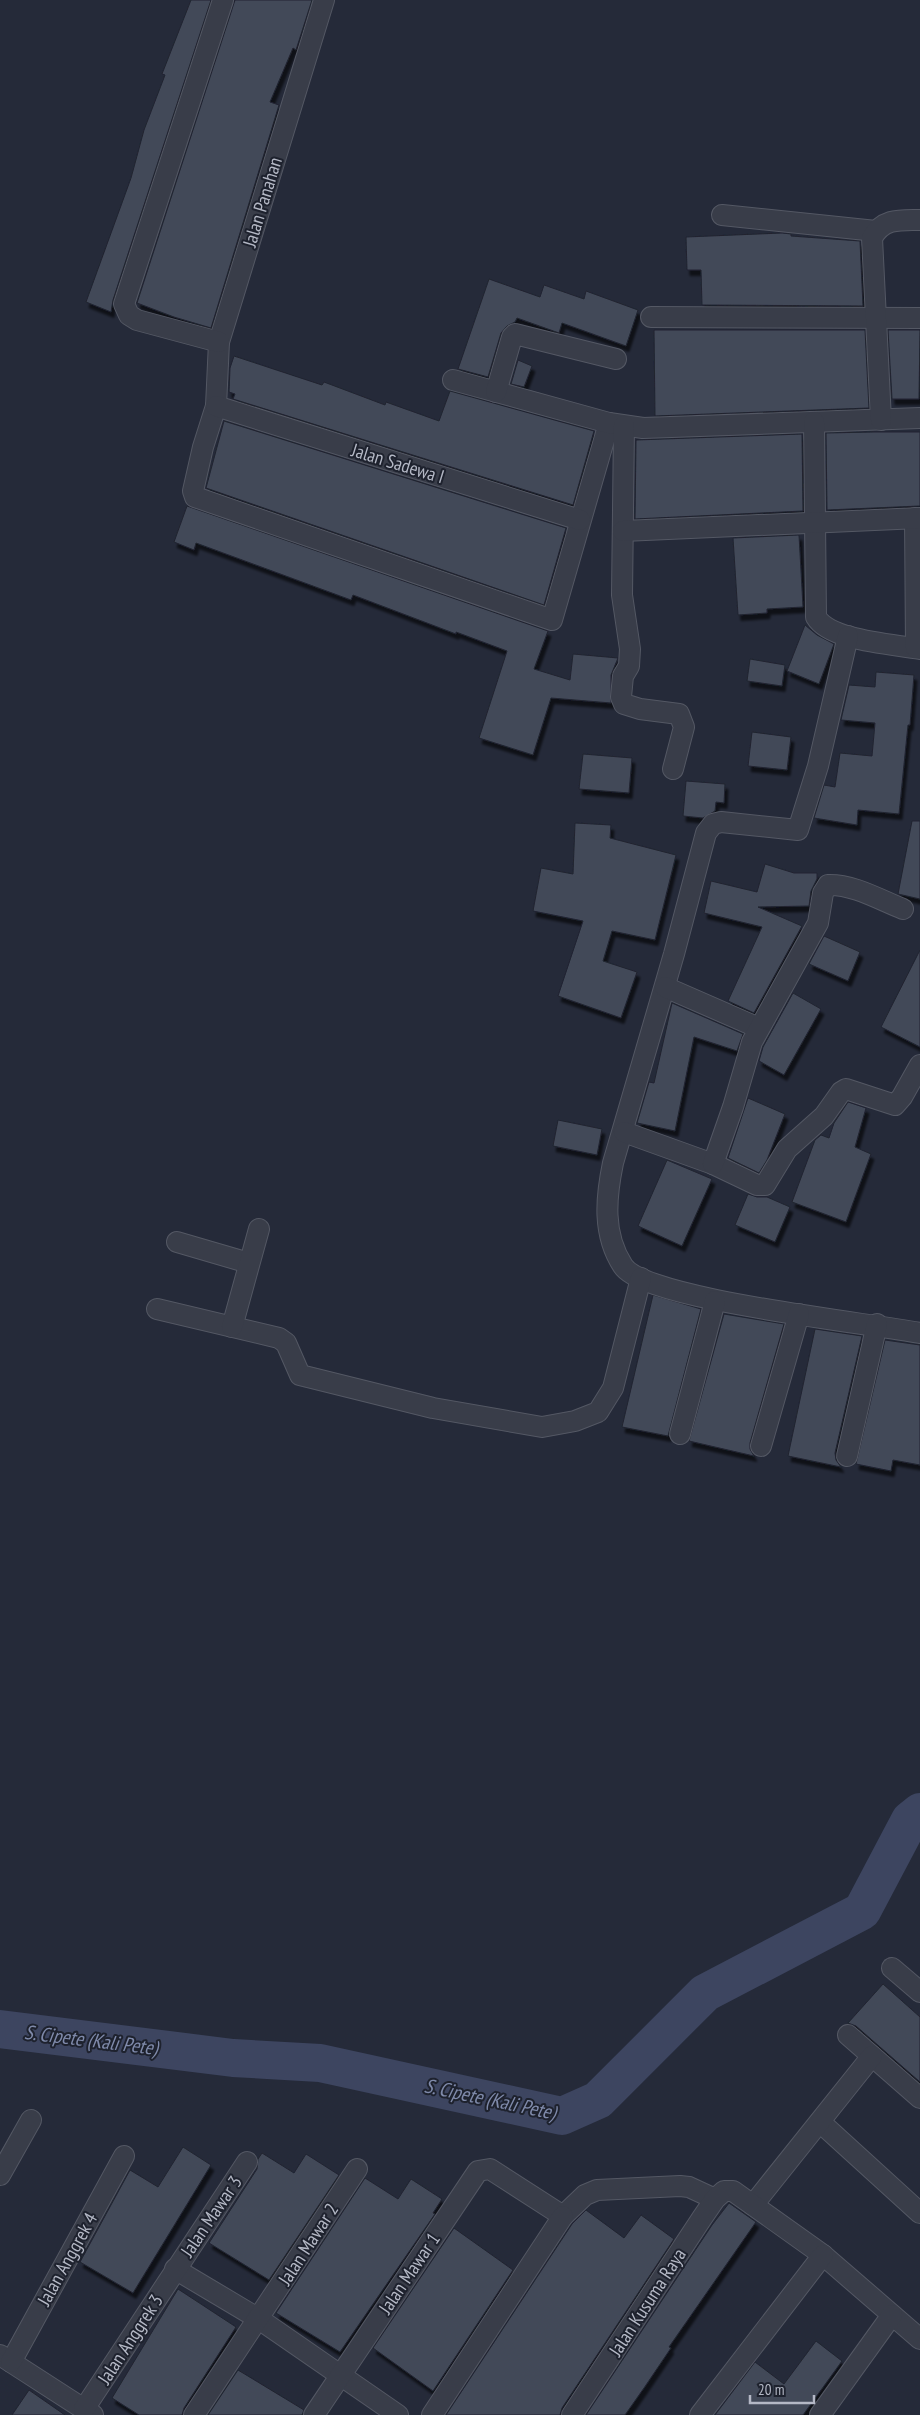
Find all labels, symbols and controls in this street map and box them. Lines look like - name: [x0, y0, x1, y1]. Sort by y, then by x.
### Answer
- street label: Jalan Panahan: [237, 154, 287, 251]
- street label: Jalan Sadewa I: [348, 437, 447, 488]
- water label: S. Cipete (Kali Pete): [23, 2019, 161, 2061]
- water label: S. Cipete (Kali Pete): [422, 2072, 560, 2126]
- street label: Jalan Mawar 3: [175, 2171, 247, 2262]
- street label: Jalan Mawar 2: [272, 2199, 343, 2290]
- street label: Jalan Anggrek 4: [31, 2208, 103, 2310]
- street label: Jalan Mawar 1: [373, 2228, 445, 2319]
- street label: Jalan Kusuma Raya: [603, 2243, 691, 2361]
- street label: Jalan Anggrek 3: [92, 2290, 168, 2389]
- scale bar: [750, 2372, 814, 2404]
- text: 20 m: [758, 2380, 784, 2399]

